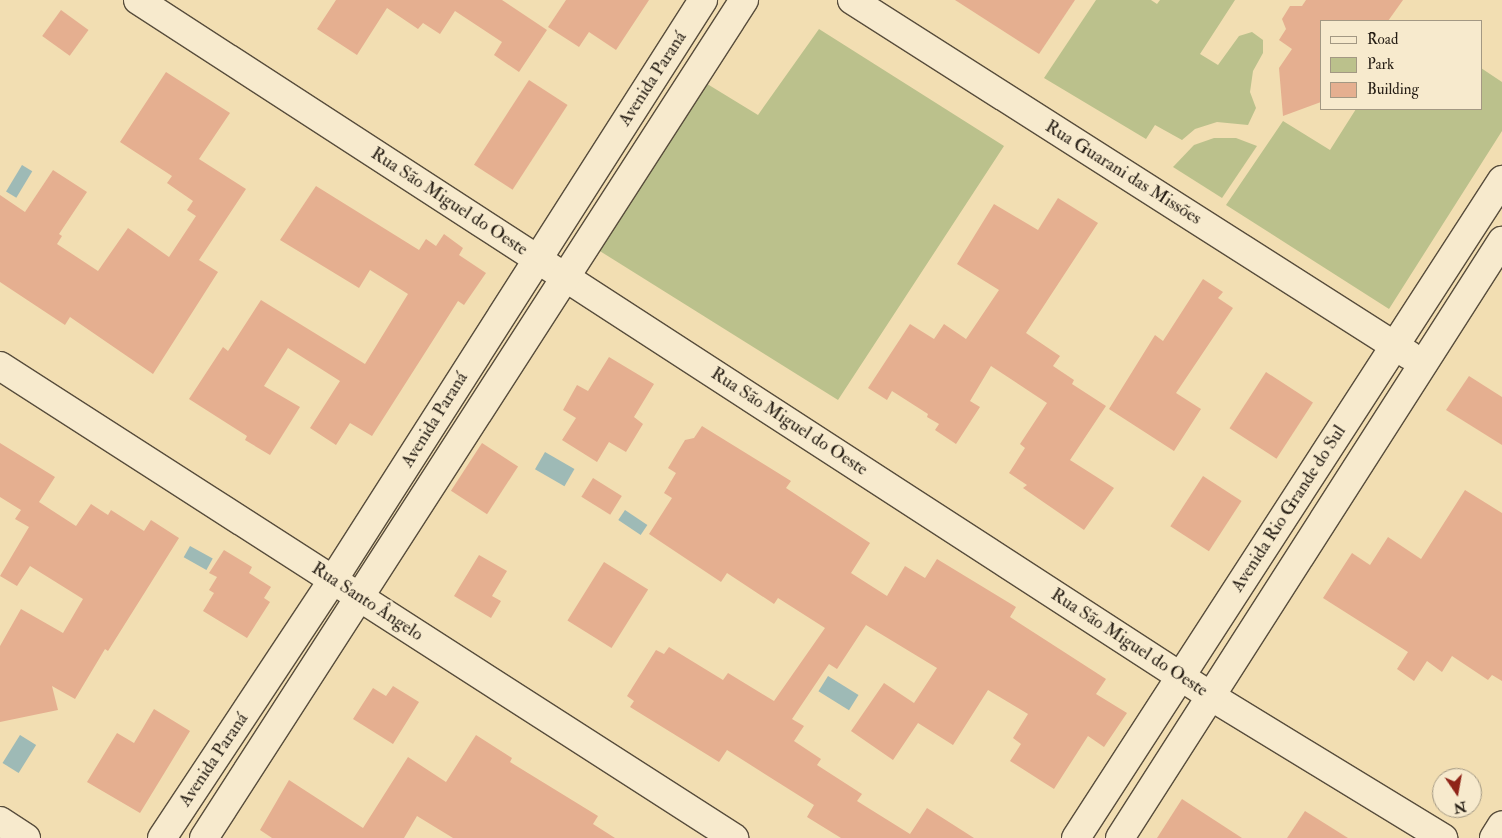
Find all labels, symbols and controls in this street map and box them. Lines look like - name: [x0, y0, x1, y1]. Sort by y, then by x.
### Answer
- legend: [1320, 20, 1482, 110]
- street label: Avenida Paraná: [614, 28, 692, 130]
- text: Road: [1367, 30, 1398, 49]
- text: Park: [1367, 55, 1394, 74]
- text: Building: [1367, 80, 1419, 99]
- street label: Rua Guarani das Missões: [1041, 116, 1205, 230]
- street label: Rua São Miguel do Oeste: [367, 143, 531, 261]
- street label: Rua São Miguel do Oeste: [707, 363, 871, 481]
- street label: Avenida Paraná: [397, 368, 473, 472]
- street label: Avenida Rio Grande do Sul: [1227, 422, 1351, 596]
- street label: Rua Santo Ângelo: [307, 558, 427, 646]
- street label: Rua São Miguel do Oeste: [1047, 584, 1211, 702]
- street label: Avenida Paraná: [175, 709, 253, 811]
- north arrow: [1432, 768, 1482, 818]
- text: N: [1452, 798, 1468, 817]

